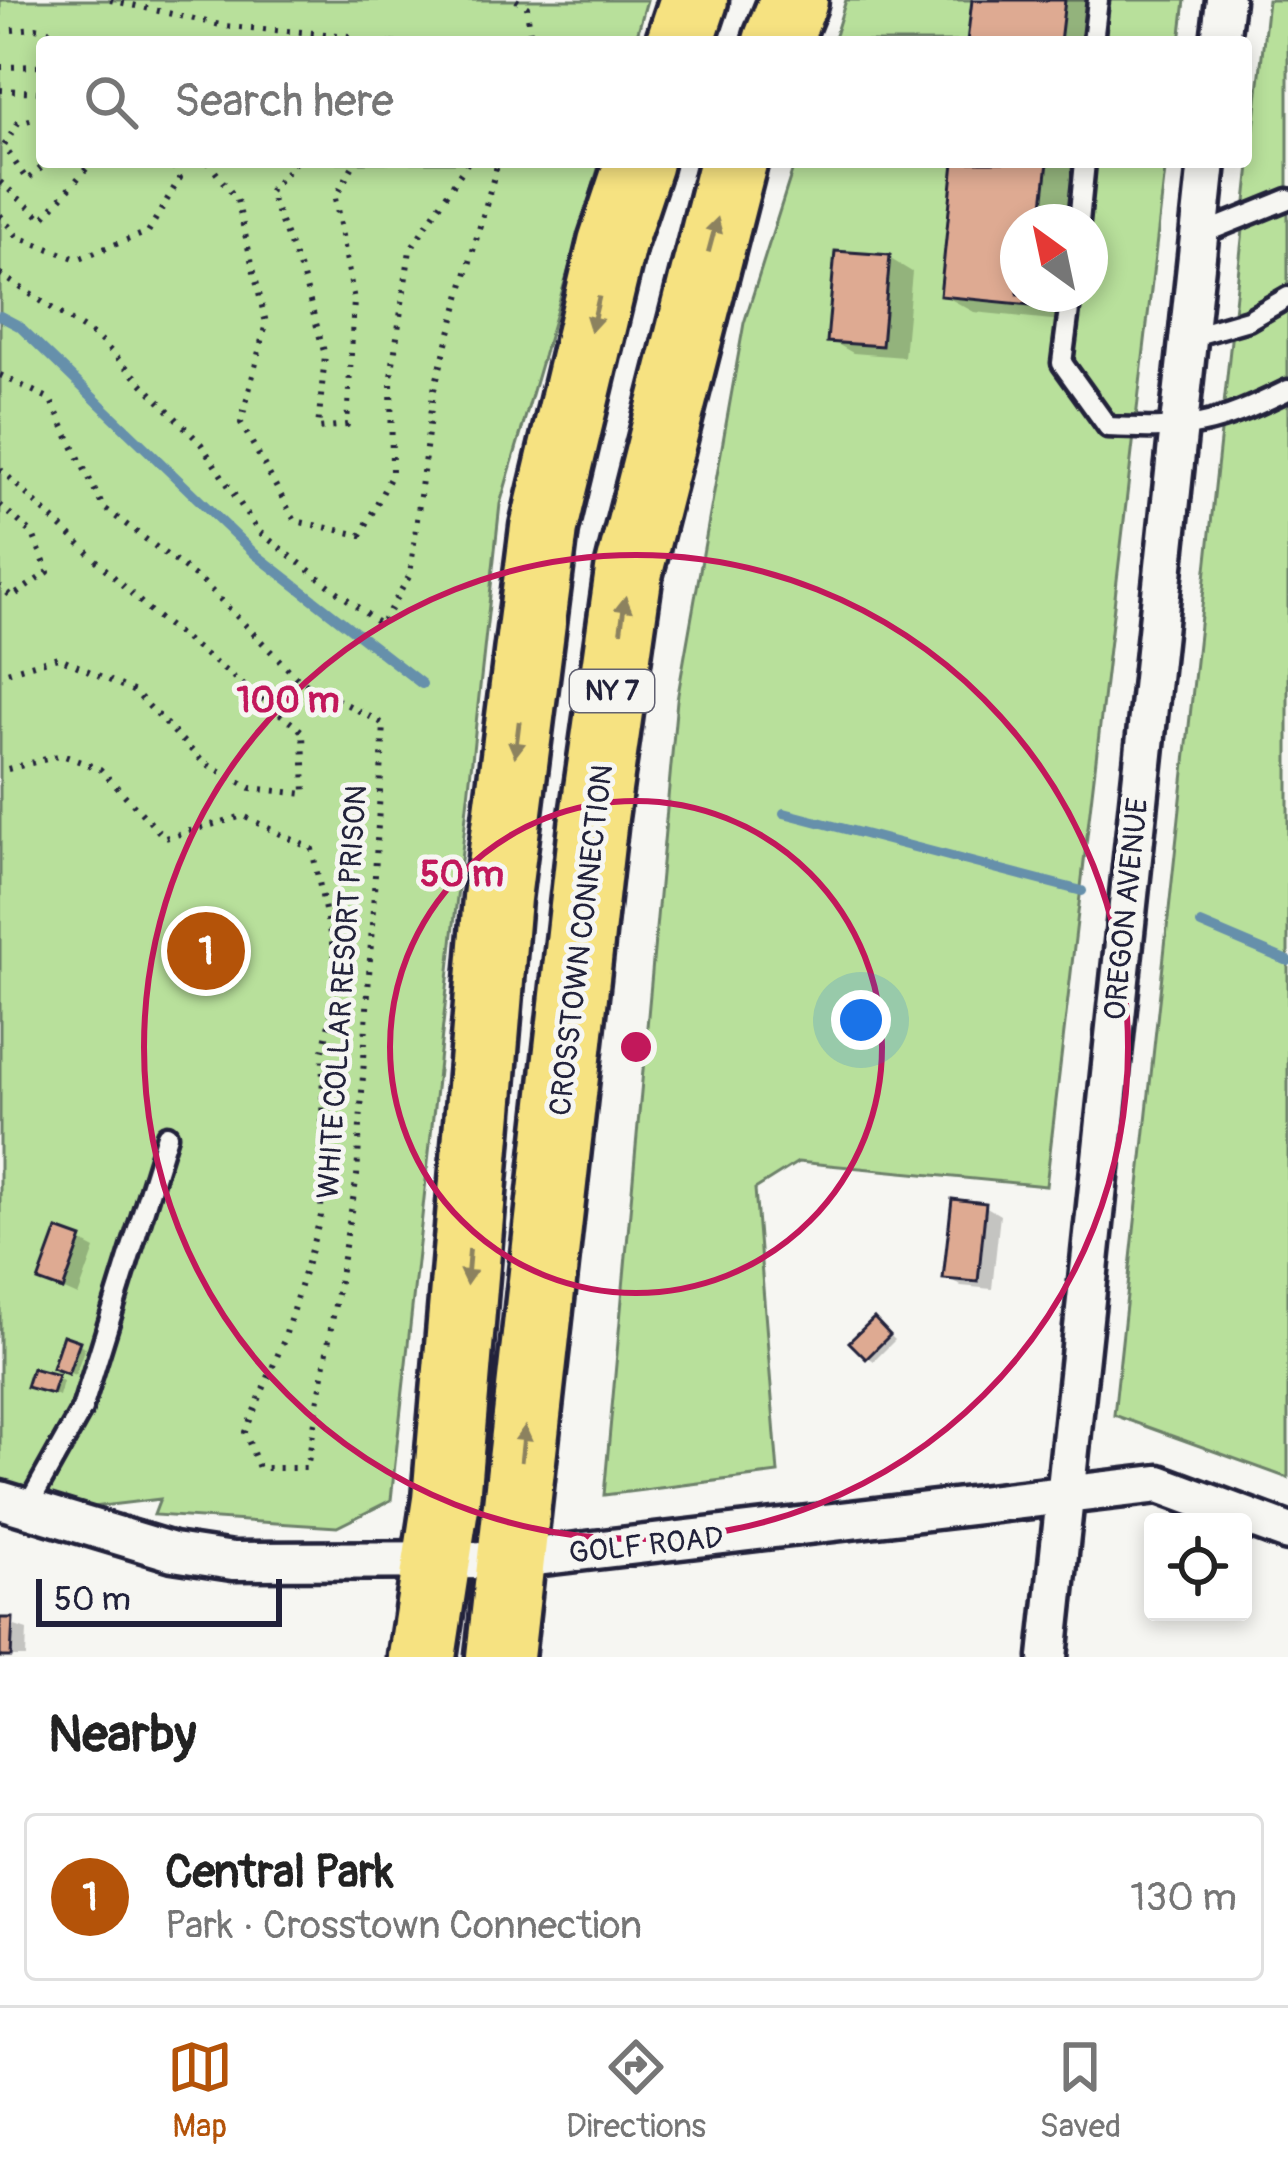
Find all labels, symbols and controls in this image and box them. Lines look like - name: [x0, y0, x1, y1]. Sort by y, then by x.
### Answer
- search box: [36, 36, 1252, 168]
- icon: search: [78, 69, 144, 135]
- text: Search here: [174, 74, 394, 130]
- north arrow: [1000, 204, 1108, 312]
- one-way arrow: [705, 216, 724, 253]
- one-way arrow: [584, 296, 603, 334]
- one-way arrow: [614, 595, 633, 632]
- road number: NY 7: [570, 670, 654, 712]
- text: 100 m: [236, 678, 340, 723]
- one-way arrow: [508, 721, 527, 758]
- street label: CROSSTOWN CONNECTION: [542, 762, 621, 1118]
- street label: WHITE COLLAR RESORT PRISON: [310, 784, 375, 1200]
- street label: OREGON AVENUE: [1096, 796, 1157, 1022]
- text: 50 m: [420, 852, 504, 897]
- pin: 1: [167, 906, 245, 996]
- your location: [831, 990, 891, 1050]
- centre of rings: [615, 1026, 657, 1068]
- one-way arrow: [458, 1249, 477, 1286]
- one-way arrow: [513, 1424, 532, 1462]
- map controls: [1144, 1513, 1252, 1621]
- button: locate: [1144, 1513, 1252, 1621]
- street label: GOLF ROAD: [567, 1519, 725, 1572]
- scale bar: [36, 1573, 282, 1626]
- text: 50 m: [54, 1579, 131, 1620]
- text: Nearby: [48, 1703, 196, 1767]
- text: Central Park: [165, 1845, 393, 1901]
- text: 1: [82, 1873, 98, 1922]
- text: 130 m: [1130, 1873, 1237, 1922]
- text: Park · Crosstown Connection: [165, 1901, 642, 1950]
- tab: Map: [167, 2034, 233, 2147]
- tab: Directions: [566, 2034, 706, 2147]
- tab: Saved: [1039, 2034, 1121, 2147]

